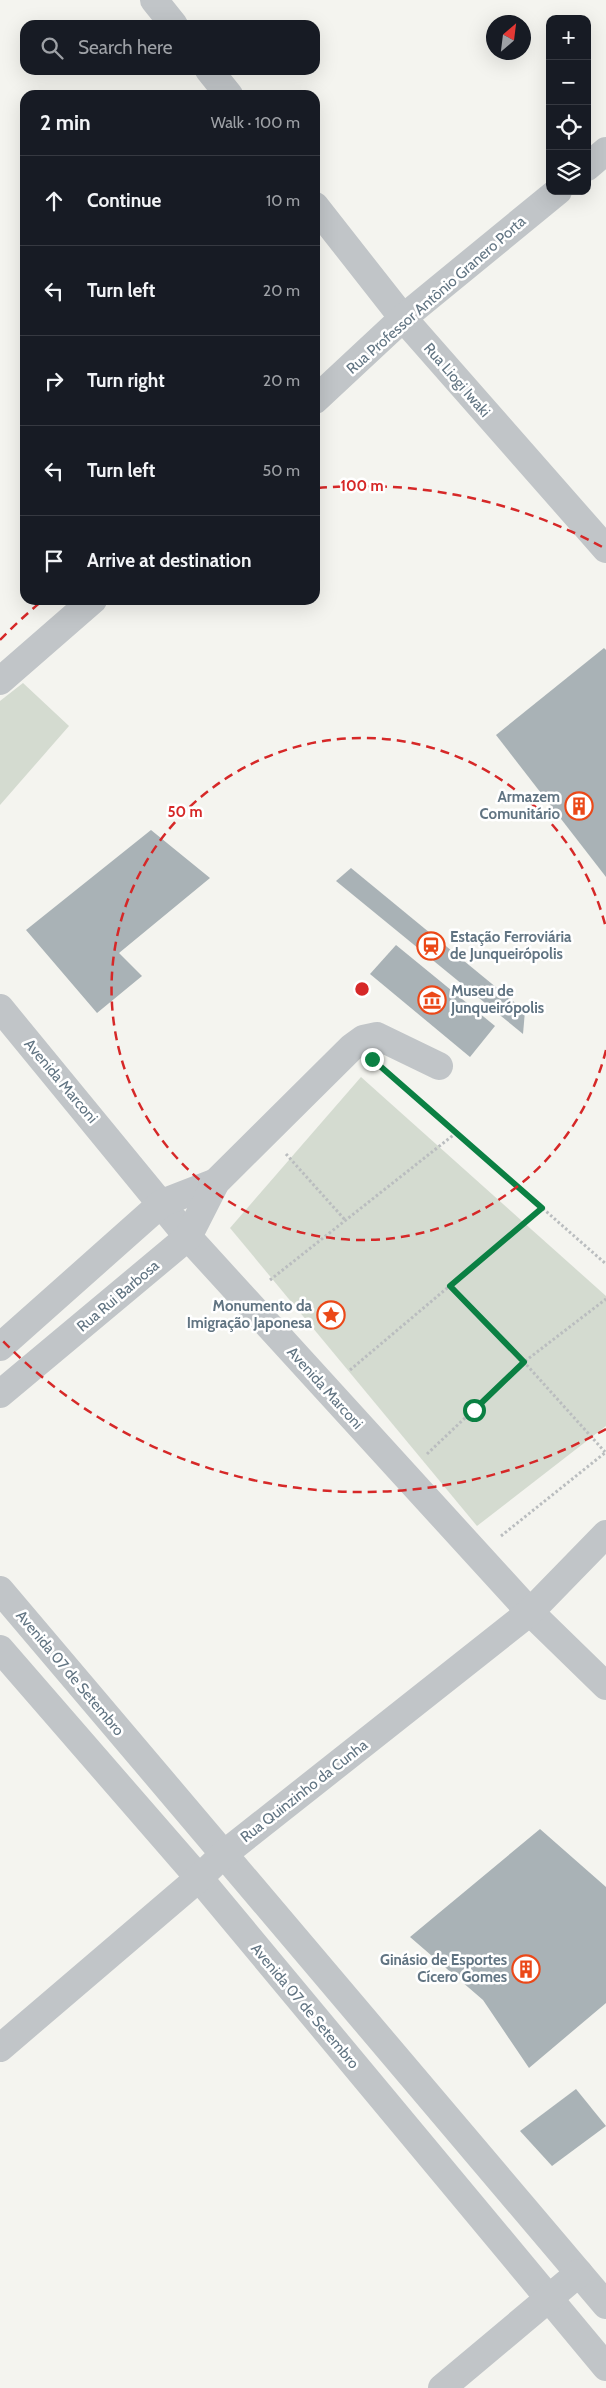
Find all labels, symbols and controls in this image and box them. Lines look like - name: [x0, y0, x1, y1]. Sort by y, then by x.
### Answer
- north arrow: [486, 15, 531, 60]
- map controls: [546, 15, 591, 195]
- button: +: [546, 15, 591, 60]
- search box: [20, 20, 320, 75]
- icon: search: [38, 34, 66, 62]
- text: Search here: [78, 36, 172, 59]
- button: −: [546, 60, 591, 105]
- button: locate: [546, 105, 591, 150]
- text: 2 min: [40, 110, 91, 135]
- text: Walk · 100 m: [211, 113, 300, 132]
- button: layers: [546, 150, 591, 195]
- icon: ahead: [40, 187, 68, 215]
- text: Continue: [87, 189, 161, 212]
- text: 10 m: [266, 191, 300, 210]
- street label: Rua Professor Antônio Granero Porta: [343, 212, 530, 378]
- icon: left: [40, 277, 68, 305]
- text: Turn left: [87, 279, 155, 302]
- text: 20 m: [263, 281, 300, 300]
- street label: Rua Liogi Iwaki: [420, 339, 494, 421]
- icon: right: [40, 367, 68, 395]
- text: Turn right: [87, 369, 165, 392]
- text: 20 m: [263, 371, 300, 390]
- icon: left: [40, 457, 68, 485]
- text: Turn left: [87, 459, 155, 482]
- text: 50 m: [263, 461, 300, 480]
- text: 100 m: [340, 477, 384, 495]
- icon: arrive: [40, 547, 68, 575]
- text: Arrive at destination: [87, 549, 251, 572]
- place label: Armazem Comunitário: [480, 788, 560, 823]
- building icon: Armazem Comunitário: [564, 791, 594, 821]
- text: 50 m: [167, 803, 203, 821]
- place label: Estação Ferroviária de Junqueirópolis: [450, 928, 572, 963]
- station icon: Estação Ferroviária de Junqueirópolis: [416, 931, 446, 961]
- centre of rings: [353, 980, 371, 998]
- place label: Museu de Junqueirópolis: [450, 982, 544, 1017]
- museum icon: Museu de Junqueirópolis: [417, 985, 447, 1015]
- street label: Avenida Marconi: [21, 1035, 101, 1127]
- route end: [361, 1048, 384, 1071]
- street label: Rua Rui Barbosa: [73, 1256, 163, 1336]
- place label: Monumento da Imigração Japonesa: [187, 1297, 313, 1332]
- place icon: Monumento da Imigração Japonesa: [316, 1300, 346, 1330]
- street label: Avenida Marconi: [283, 1343, 367, 1433]
- route start: [463, 1399, 486, 1422]
- street label: Avenida 07 de Setembro: [12, 1607, 128, 1739]
- street label: Rua Quinzinho da Cunha: [237, 1735, 372, 1846]
- street label: Avenida 07 de Setembro: [247, 1940, 363, 2072]
- place label: Ginásio de Esportes Cícero Gomes: [380, 1951, 507, 1986]
- building icon: Ginásio de Esportes Cícero Gomes: [511, 1954, 541, 1984]

